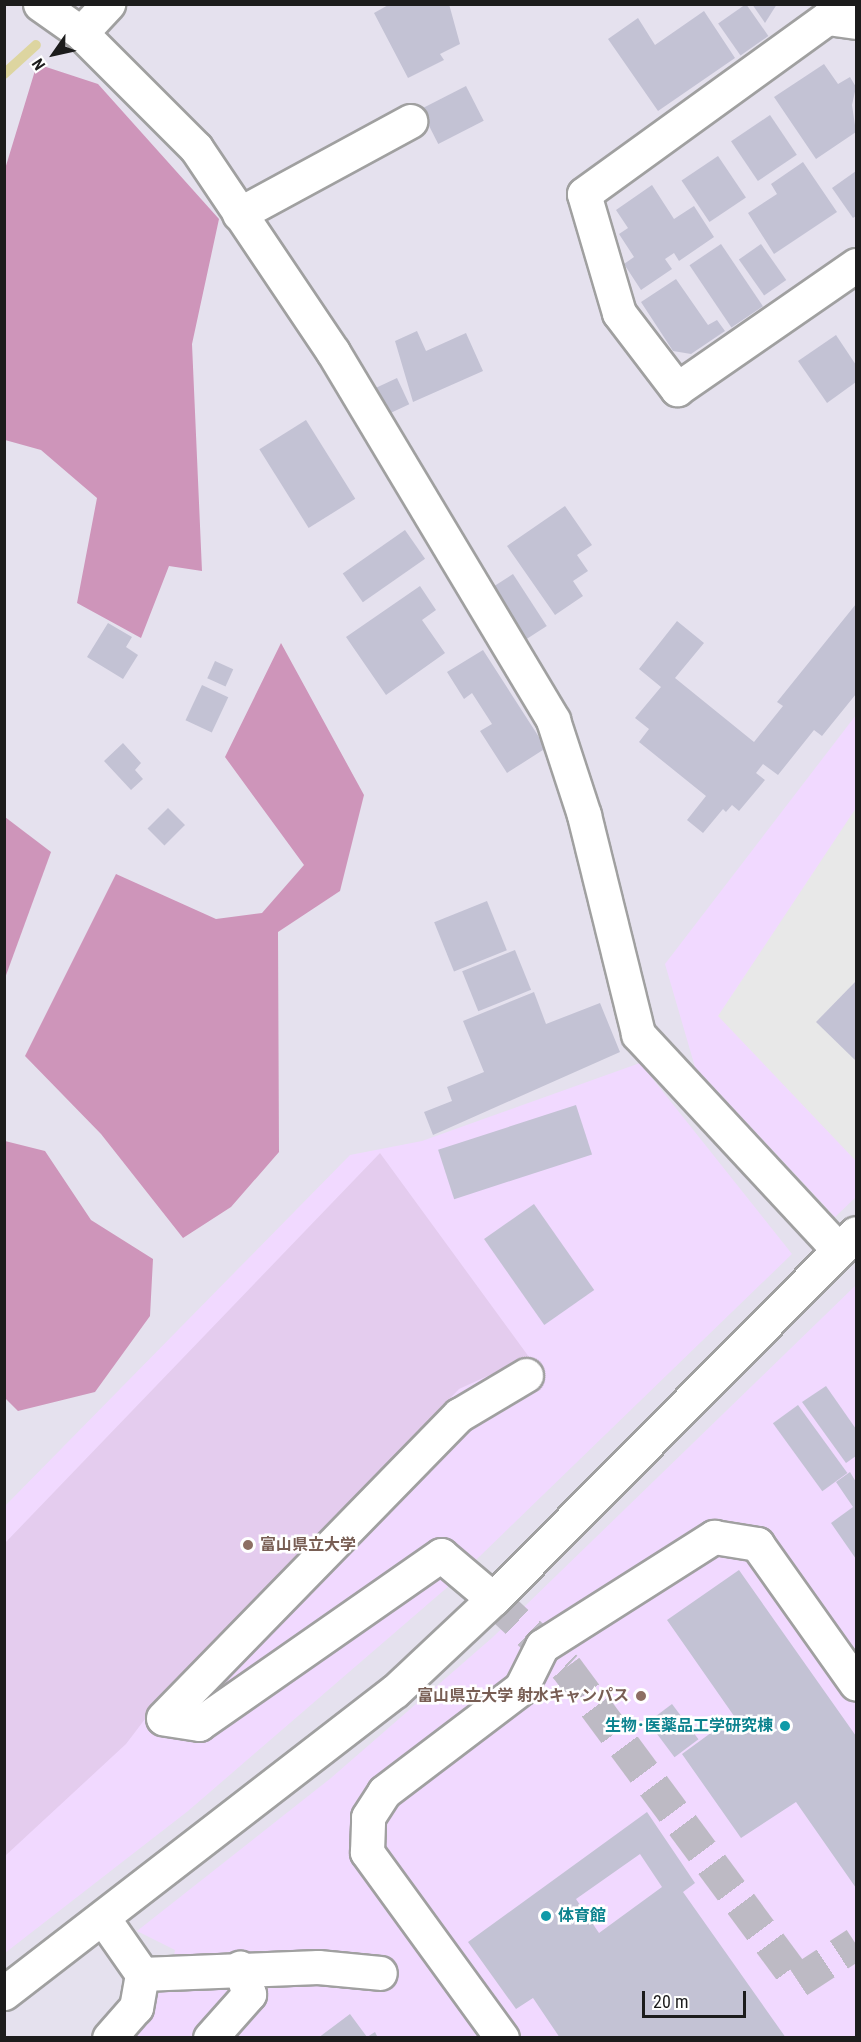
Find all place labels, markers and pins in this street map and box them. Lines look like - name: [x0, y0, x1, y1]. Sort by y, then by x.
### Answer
- place label: 富山県立大学: [260, 1535, 356, 1555]
- marker: 富山県立大学: [241, 1538, 255, 1552]
- place label: 富山県立大学 射水キャンパス: [417, 1686, 629, 1706]
- marker: 富山県立大学 射水キャンパス: [634, 1689, 648, 1703]
- place label: 生物･医薬品工学研究棟: [605, 1716, 773, 1736]
- marker: 生物･医薬品工学研究棟: [778, 1719, 792, 1733]
- place label: 体育館: [558, 1906, 606, 1926]
- marker: 体育館: [539, 1909, 553, 1923]

